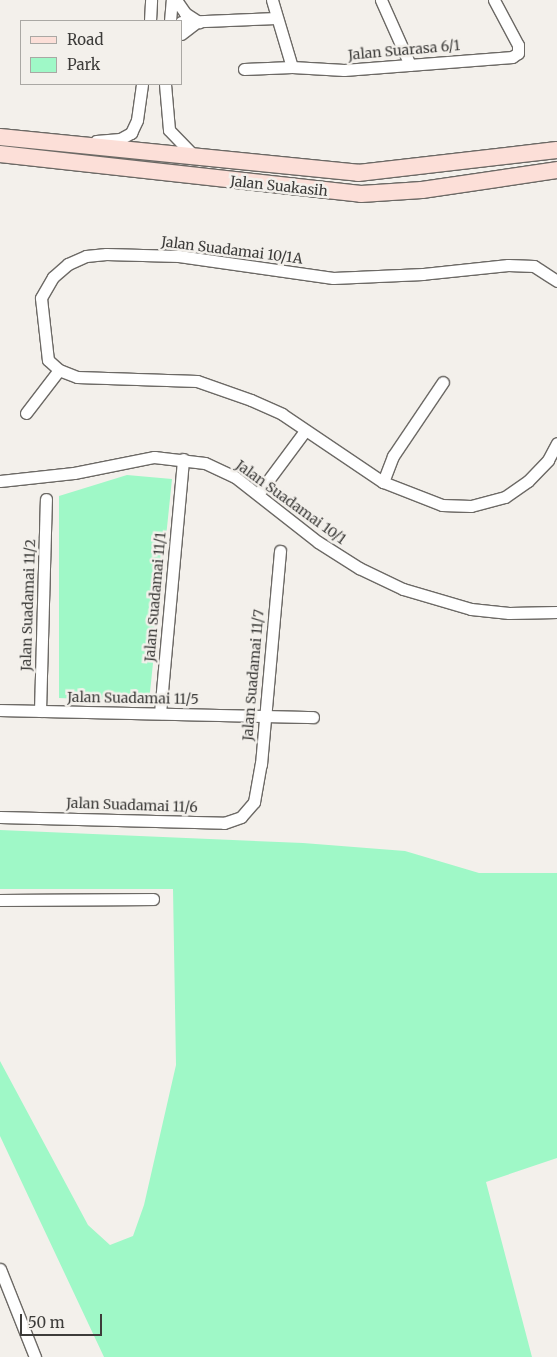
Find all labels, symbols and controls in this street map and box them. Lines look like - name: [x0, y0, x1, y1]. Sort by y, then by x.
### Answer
- legend: [20, 20, 182, 85]
- text: Road: [67, 30, 103, 49]
- street label: Jalan Suarasa 6/1: [347, 37, 461, 63]
- text: Park: [67, 55, 100, 74]
- street label: Jalan Suakasih: [229, 173, 329, 199]
- street label: Jalan Suadamai 10/1A: [160, 233, 304, 267]
- street label: Jalan Suadamai 10/1: [233, 456, 349, 548]
- street label: Jalan Suadamai 11/1: [141, 531, 169, 663]
- street label: Jalan Suadamai 11/2: [17, 539, 39, 671]
- street label: Jalan Suadamai 11/7: [239, 609, 267, 741]
- street label: Jalan Suadamai 11/5: [67, 688, 199, 708]
- street label: Jalan Suadamai 11/6: [66, 794, 198, 816]
- scale bar: [22, 1304, 105, 1336]
- text: 50 m: [28, 1313, 65, 1332]

